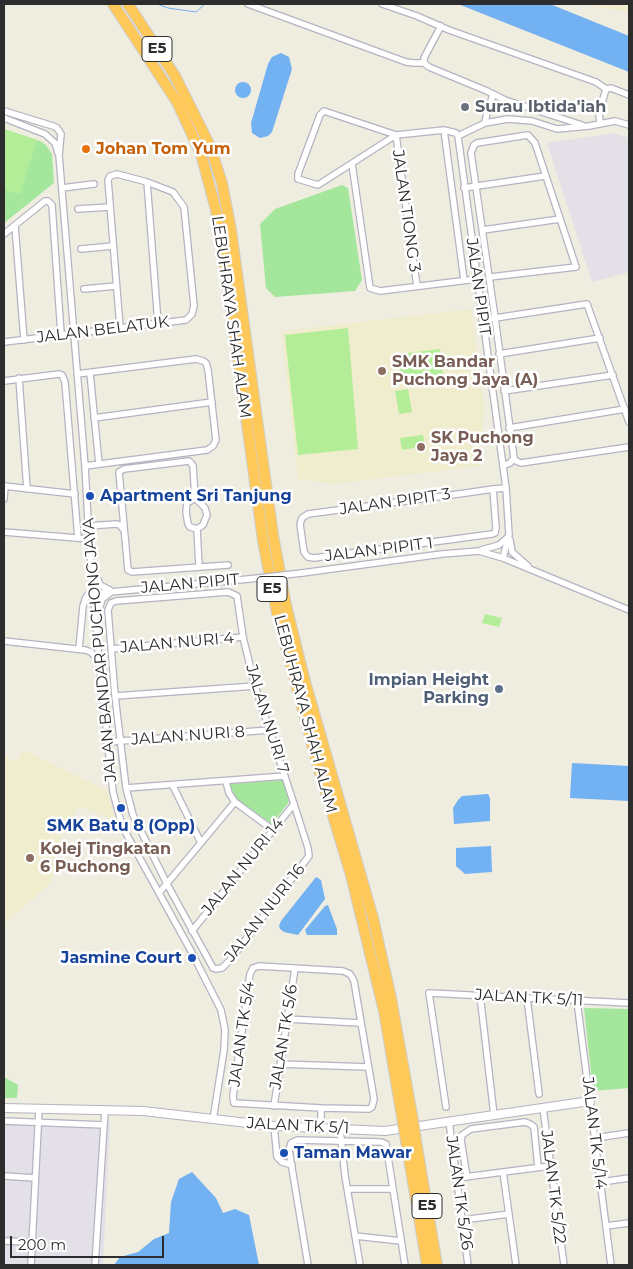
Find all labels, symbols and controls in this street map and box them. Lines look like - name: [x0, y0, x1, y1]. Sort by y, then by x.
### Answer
- road number: E5: [142, 36, 172, 62]
- place label: Surau Ibtida'iah: [475, 97, 606, 117]
- marker: Surau Ibtida'iah: [459, 101, 471, 113]
- place label: Johan Tom Yum: [96, 139, 230, 159]
- marker: Johan Tom Yum: [80, 143, 92, 155]
- street label: JALAN TIONG 3: [388, 149, 424, 273]
- street label: LEBUHRAYA SHAH ALAM: [207, 214, 255, 420]
- street label: JALAN PIPIT: [462, 237, 494, 337]
- street label: JALAN BELATUK: [36, 312, 170, 348]
- place label: SMK Bandar Puchong Jaya (A): [392, 352, 538, 390]
- marker: SMK Bandar Puchong Jaya (A): [376, 365, 388, 377]
- place label: SK Puchong Jaya 2: [431, 428, 534, 466]
- marker: SK Puchong Jaya 2: [415, 441, 427, 453]
- street label: JALAN PIPIT 3: [338, 485, 452, 519]
- place label: Apartment Sri Tanjung: [100, 486, 292, 506]
- marker: Apartment Sri Tanjung: [84, 490, 96, 502]
- street label: JALAN BANDAR PUCHONG JAYA: [79, 517, 121, 783]
- street label: JALAN PIPIT 1: [324, 534, 434, 566]
- street label: JALAN PIPIT: [140, 570, 240, 598]
- road number: E5: [257, 576, 287, 602]
- street label: LEBUHRAYA SHAH ALAM: [269, 613, 341, 815]
- street label: JALAN NURI 4: [119, 628, 235, 658]
- street label: JALAN NURI 7: [241, 662, 293, 776]
- place label: Impian Height Parking: [369, 670, 489, 708]
- marker: Impian Height Parking: [493, 683, 505, 695]
- street label: JALAN NURI 8: [131, 722, 245, 750]
- marker: SMK Batu 8 (Opp): [115, 802, 127, 814]
- street label: JALAN NURI 14: [198, 814, 288, 920]
- place label: SMK Batu 8 (Opp): [47, 816, 195, 836]
- place label: Kolej Tingkatan 6 Puchong: [40, 839, 171, 877]
- marker: Kolej Tingkatan 6 Puchong: [24, 852, 36, 864]
- street label: JALAN NURI 16: [221, 860, 309, 966]
- place label: Jasmine Court: [61, 948, 182, 968]
- marker: Jasmine Court: [186, 952, 198, 964]
- street label: JALAN TK 5/4: [225, 980, 259, 1088]
- street label: JALAN TK 5/6: [266, 983, 302, 1091]
- street label: JALAN TK 5/11: [474, 986, 584, 1010]
- street label: JALAN TK 5/14: [578, 1076, 610, 1190]
- street label: JALAN TK 5/1: [246, 1114, 350, 1138]
- street label: JALAN TK 5/22: [536, 1129, 570, 1245]
- street label: JALAN TK 5/26: [441, 1135, 477, 1251]
- place label: Taman Mawar: [294, 1143, 412, 1163]
- marker: Taman Mawar: [278, 1147, 290, 1159]
- road number: E5: [412, 1194, 442, 1218]
- scale bar: [12, 1226, 166, 1258]
- text: 200 m: [18, 1235, 66, 1254]

